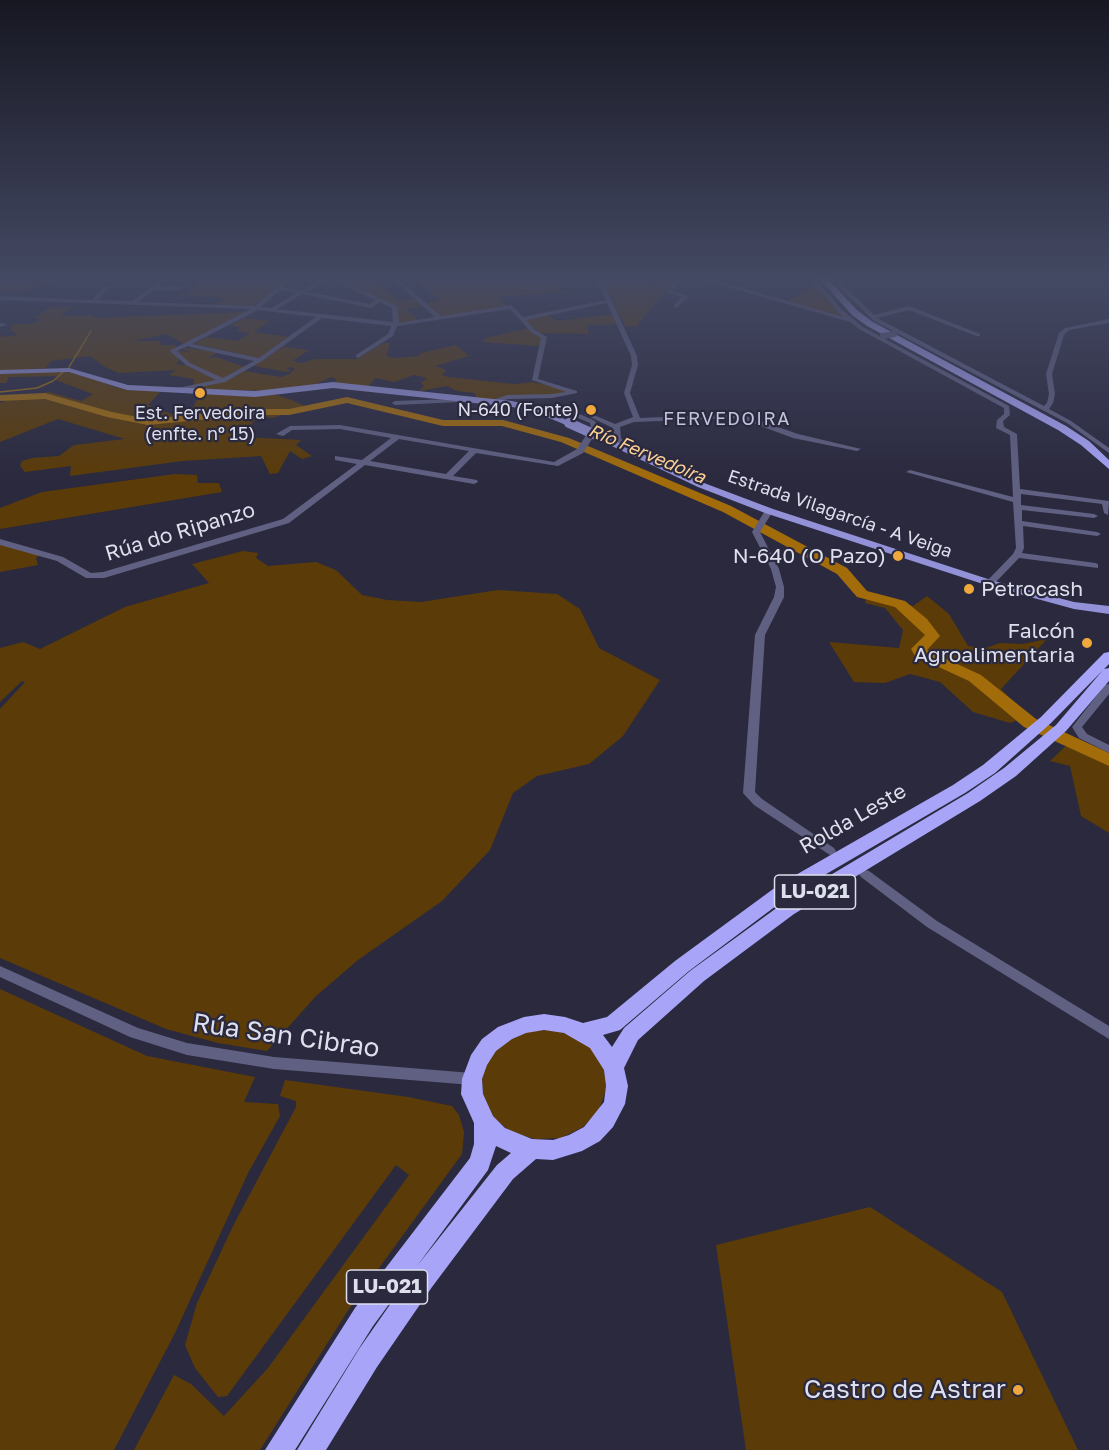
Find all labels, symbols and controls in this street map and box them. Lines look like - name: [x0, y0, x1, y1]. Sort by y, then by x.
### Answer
- marker: Est. Fervedoira (enfte. nº 15): [193, 386, 207, 400]
- place label: N-640 (Fonte): [457, 399, 579, 421]
- place label: Est. Fervedoira (enfte. nº 15): [135, 402, 265, 444]
- marker: N-640 (Fonte): [584, 403, 598, 417]
- district label: FERVEDOIRA: [663, 408, 791, 430]
- water label: Río Fervedoira: [585, 420, 709, 488]
- street label: Estrada Vilagarcía - A Veiga: [725, 465, 955, 563]
- street label: Rúa do Ripanzo: [102, 497, 258, 567]
- place label: N-640 (O Pazo): [733, 543, 886, 569]
- marker: N-640 (O Pazo): [891, 549, 905, 563]
- place label: Petrocash: [981, 576, 1083, 602]
- marker: Petrocash: [962, 582, 976, 596]
- place label: Falcón Agroalimentaria: [914, 618, 1075, 668]
- marker: Falcón Agroalimentaria: [1080, 636, 1094, 650]
- street label: Rolda Leste: [795, 778, 911, 860]
- road number: LU-021: [774, 875, 856, 909]
- street label: Rúa San Cibrao: [190, 1007, 382, 1065]
- road number: LU-021: [346, 1270, 428, 1304]
- place label: Castro de Astrar: [804, 1374, 1006, 1406]
- marker: Castro de Astrar: [1011, 1383, 1025, 1397]

